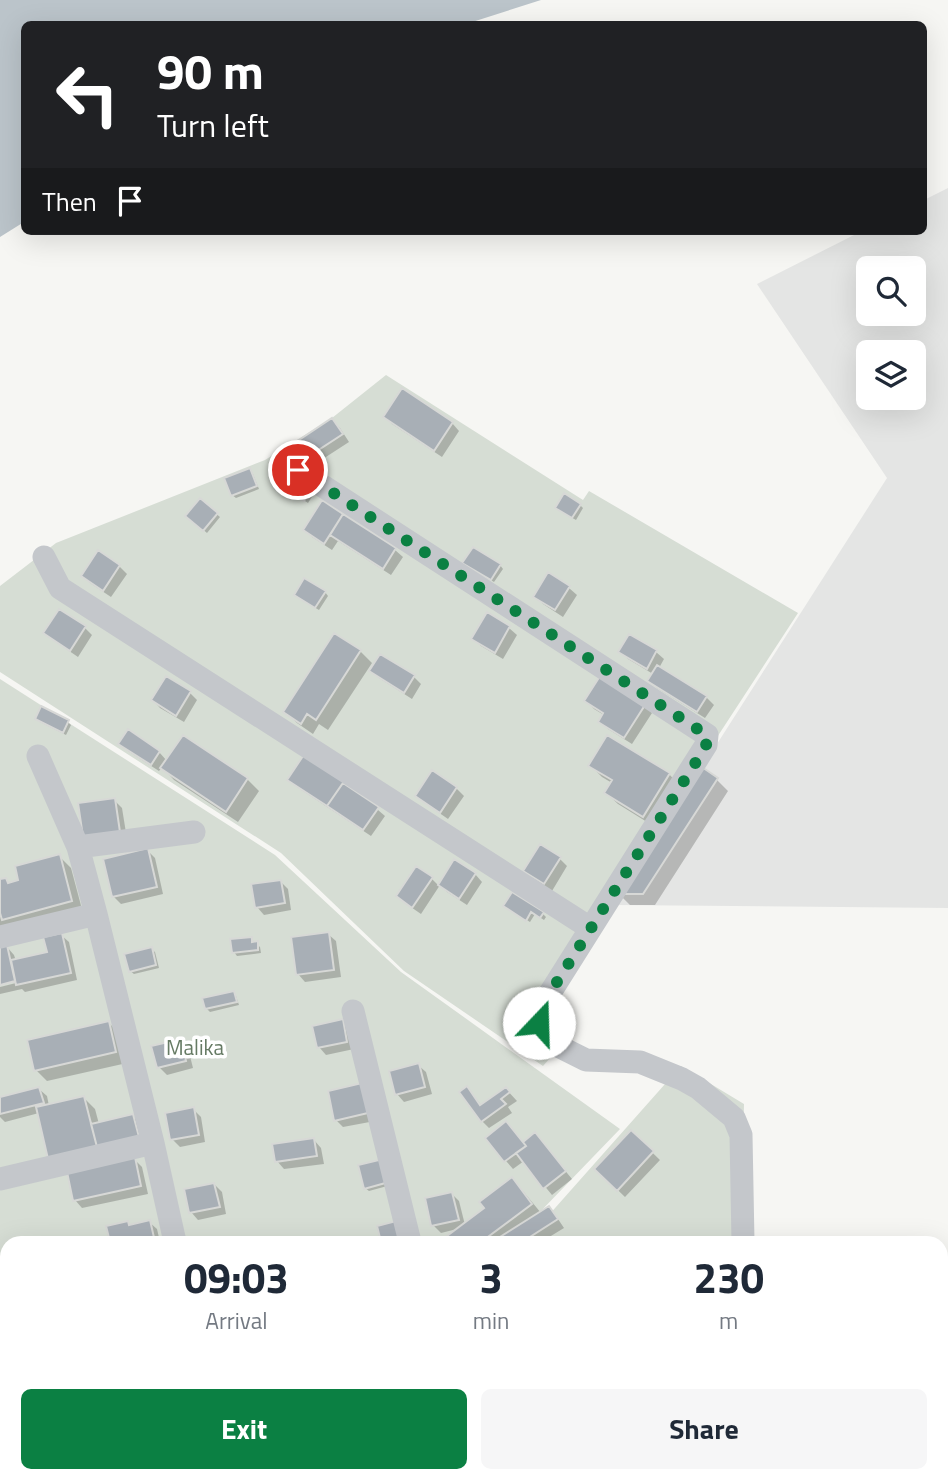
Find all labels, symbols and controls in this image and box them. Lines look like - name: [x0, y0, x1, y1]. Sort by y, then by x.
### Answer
- text: 90 m: [157, 33, 264, 108]
- icon: left: [42, 49, 133, 140]
- text: Turn left: [157, 101, 269, 149]
- text: Then: [42, 182, 97, 221]
- icon: arrive: [111, 182, 149, 220]
- map controls: [856, 256, 926, 410]
- button: search: [856, 256, 926, 326]
- button: layers: [856, 340, 926, 410]
- pin: [268, 440, 328, 500]
- icon: arrive: [279, 451, 317, 489]
- position arrow: [502, 986, 576, 1060]
- park label: Malika: [166, 1031, 225, 1063]
- text: 09:03: [184, 1245, 289, 1309]
- text: 3: [479, 1245, 503, 1309]
- text: 230: [693, 1245, 764, 1309]
- text: Arrival: [205, 1303, 268, 1338]
- text: min: [473, 1303, 509, 1338]
- text: m: [719, 1303, 738, 1338]
- button: Exit: [21, 1389, 467, 1469]
- button: Share: [481, 1389, 927, 1469]

